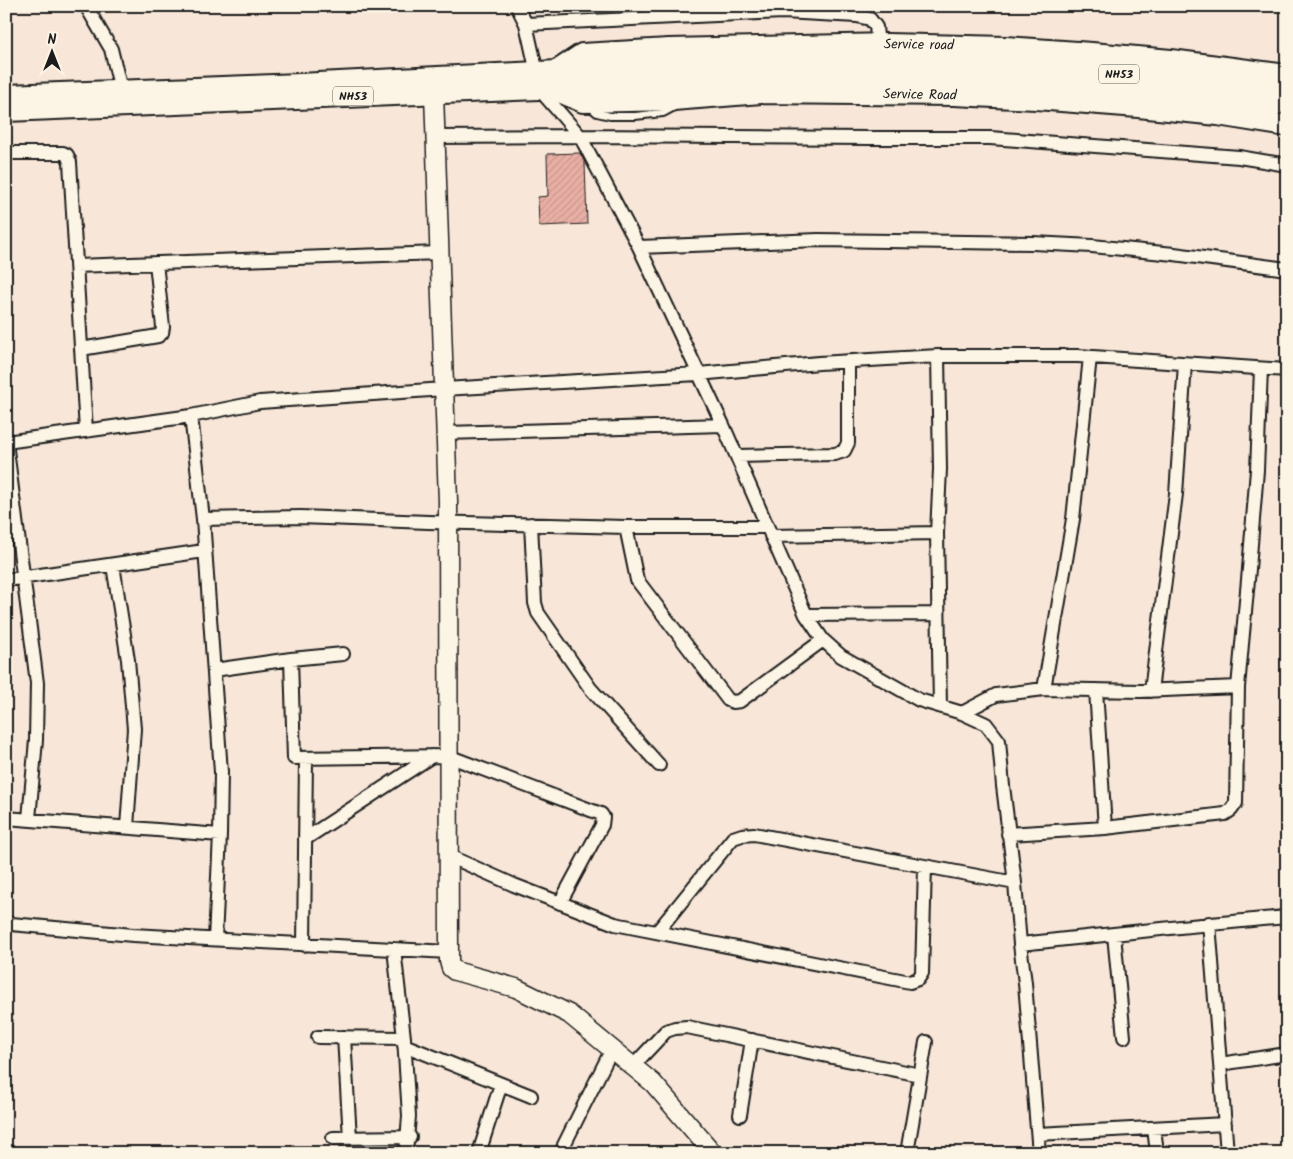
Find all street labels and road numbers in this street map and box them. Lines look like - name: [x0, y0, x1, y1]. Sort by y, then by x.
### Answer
- street label: Service road: [884, 33, 955, 57]
- road number: NH53: [1099, 64, 1139, 84]
- street label: Service Road: [883, 83, 958, 107]
- road number: NH53: [333, 86, 373, 105]

